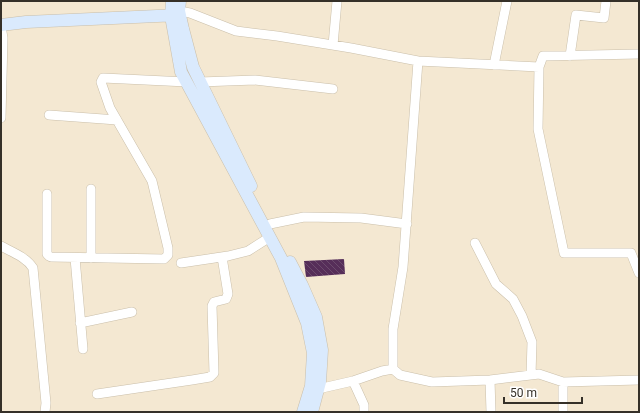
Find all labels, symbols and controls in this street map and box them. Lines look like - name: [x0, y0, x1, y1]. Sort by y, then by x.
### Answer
- scale bar: [504, 379, 582, 405]
- text: 50 m: [510, 386, 537, 400]

